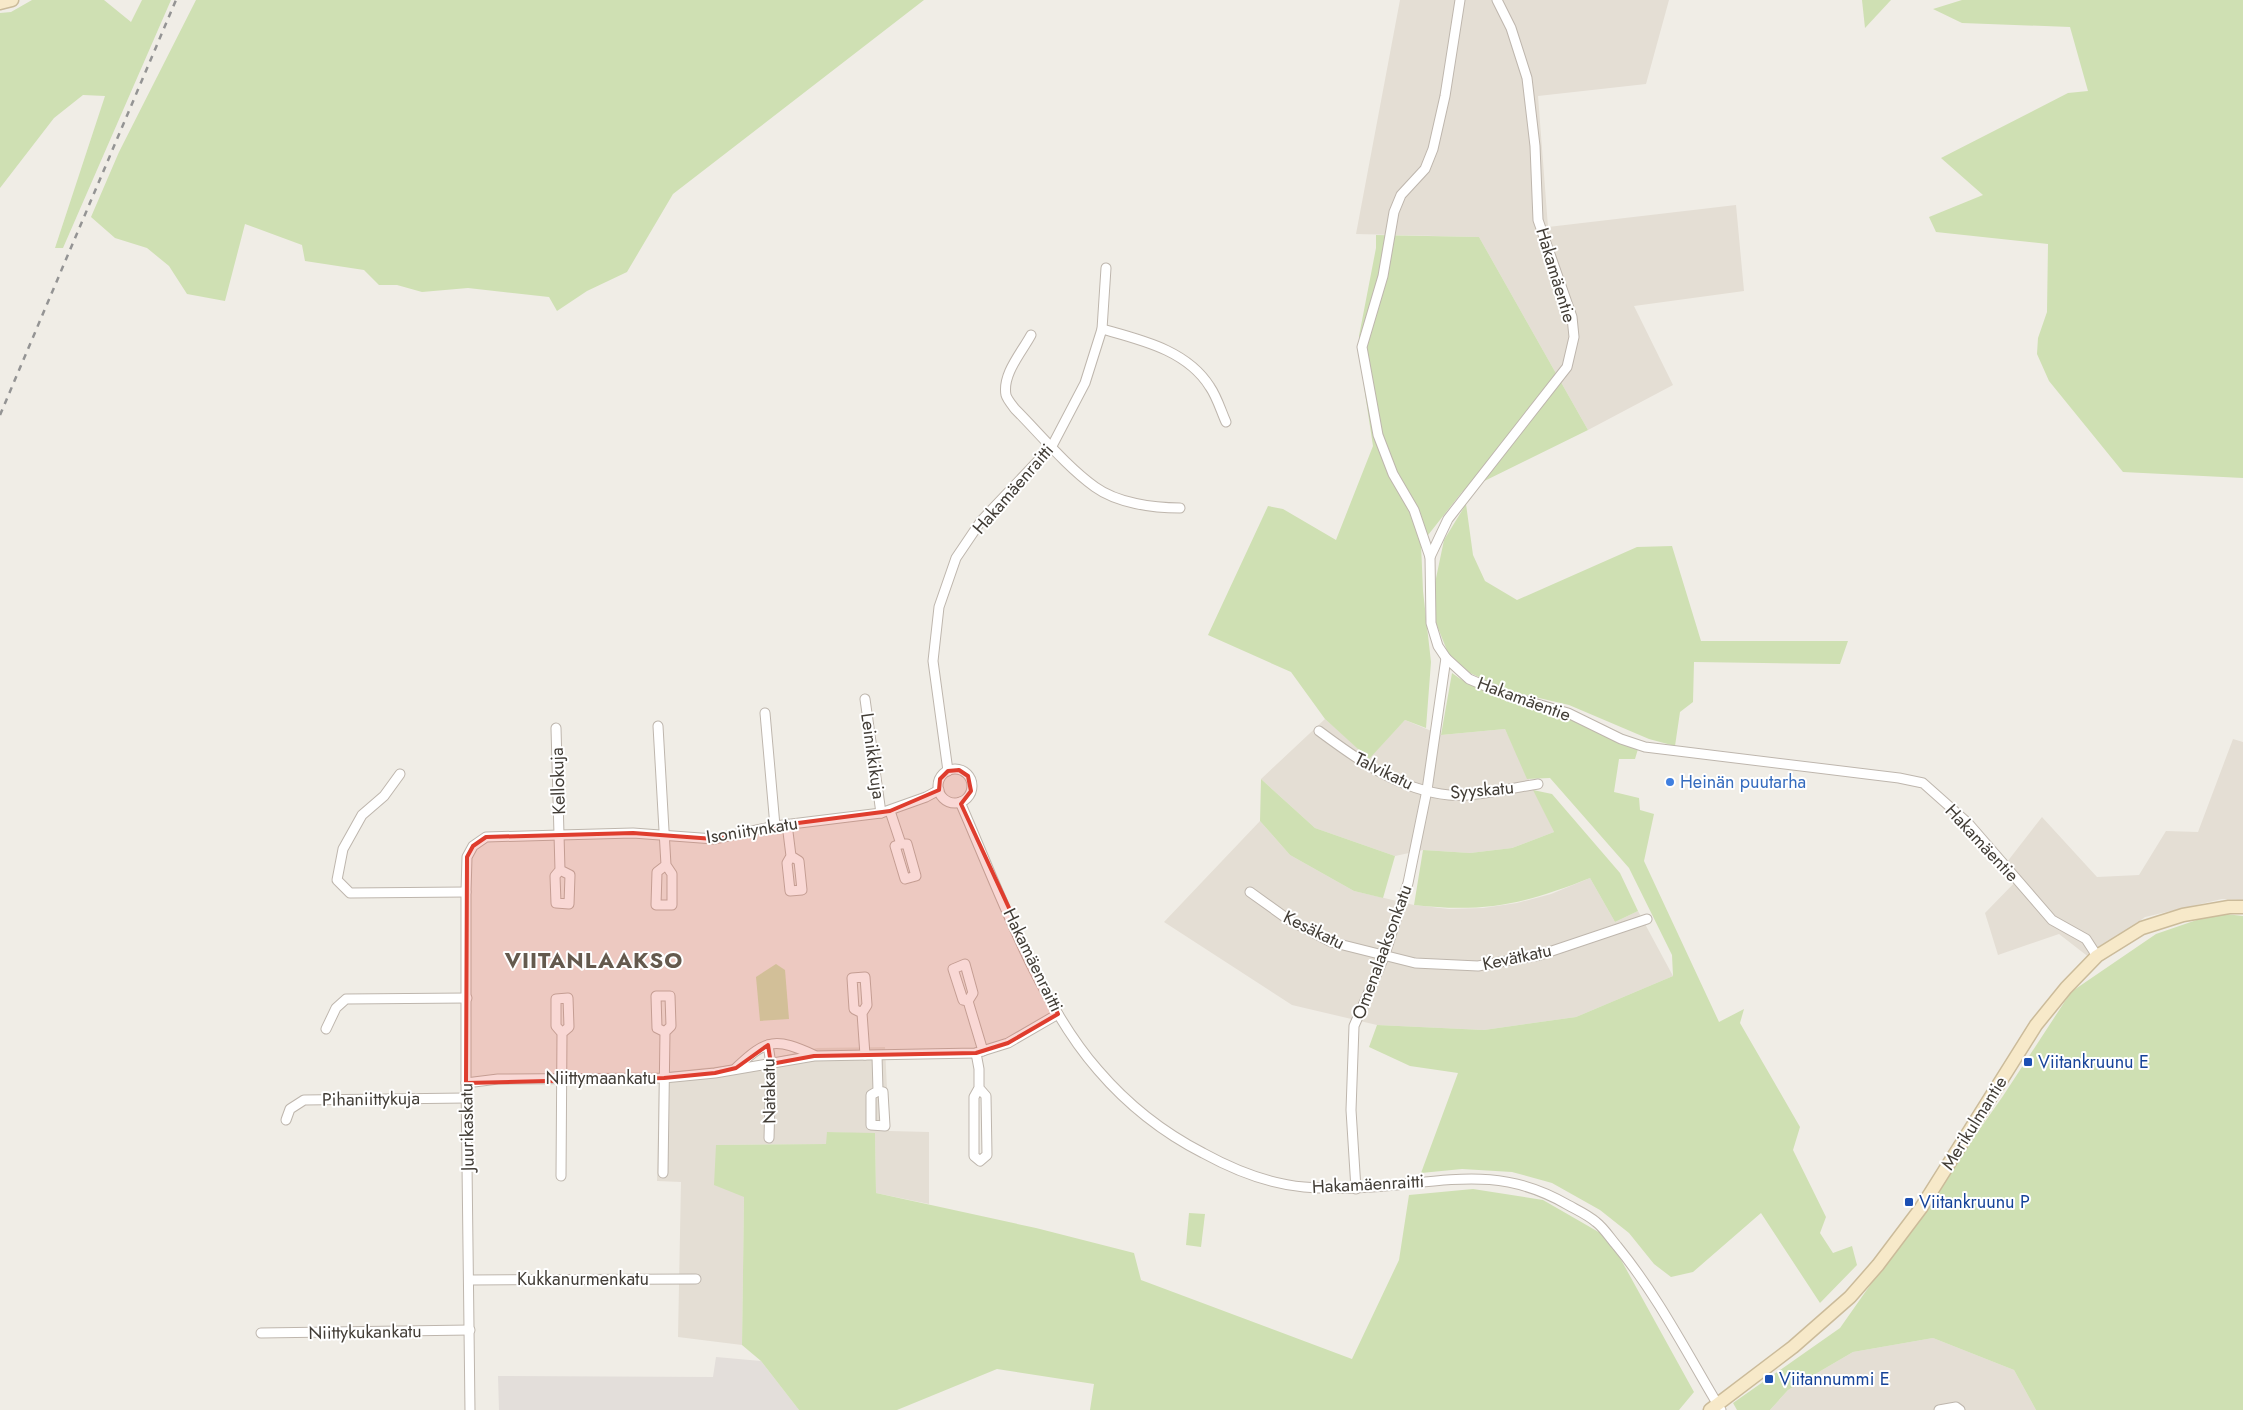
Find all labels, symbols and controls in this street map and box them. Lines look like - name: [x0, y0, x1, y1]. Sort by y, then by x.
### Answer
- street label: Hakamäentie: [1529, 224, 1583, 326]
- street label: Hakamäenraitti: [966, 438, 1060, 540]
- street label: Hakamäentie: [1474, 670, 1574, 728]
- street label: Leinikkikuja: [854, 711, 892, 801]
- street label: Talvikatu: [1350, 746, 1418, 796]
- street label: Kellokuja: [544, 747, 572, 815]
- place label: Heinän puutarha: [1680, 769, 1806, 795]
- street label: Syyskatu: [1449, 774, 1515, 806]
- marker: Heinän puutarha: [1664, 776, 1676, 788]
- street label: Hakamäentie: [1939, 798, 2025, 888]
- street label: Isoniitynkatu: [704, 810, 800, 850]
- street label: Omenalaaksonkatu: [1346, 881, 1418, 1023]
- street label: Hakamäenraitti: [997, 904, 1069, 1016]
- street label: Kesäkatu: [1279, 904, 1349, 956]
- street label: Kevätkatu: [1480, 937, 1554, 977]
- district label: VIITANLAAKSO: [504, 944, 683, 976]
- place label: Viitankruunu E: [2038, 1049, 2149, 1075]
- marker: Viitankruunu E: [2022, 1056, 2034, 1068]
- street label: Natakatu: [755, 1058, 783, 1124]
- street label: Niittymaankatu: [545, 1065, 657, 1091]
- street label: Merikulmantie: [1935, 1071, 2013, 1175]
- street label: Juurikaskatu: [453, 1083, 481, 1173]
- street label: Pihaniittykuja: [322, 1085, 420, 1113]
- street label: Hakamäenraitti: [1311, 1168, 1425, 1200]
- place label: Viitankruunu P: [1919, 1189, 2030, 1215]
- marker: Viitankruunu P: [1903, 1196, 1915, 1208]
- street label: Kukkanurmenkatu: [517, 1266, 649, 1292]
- street label: Niittykukankatu: [308, 1318, 422, 1346]
- place label: Viitannummi E: [1779, 1366, 1890, 1392]
- marker: Viitannummi E: [1763, 1373, 1775, 1385]

